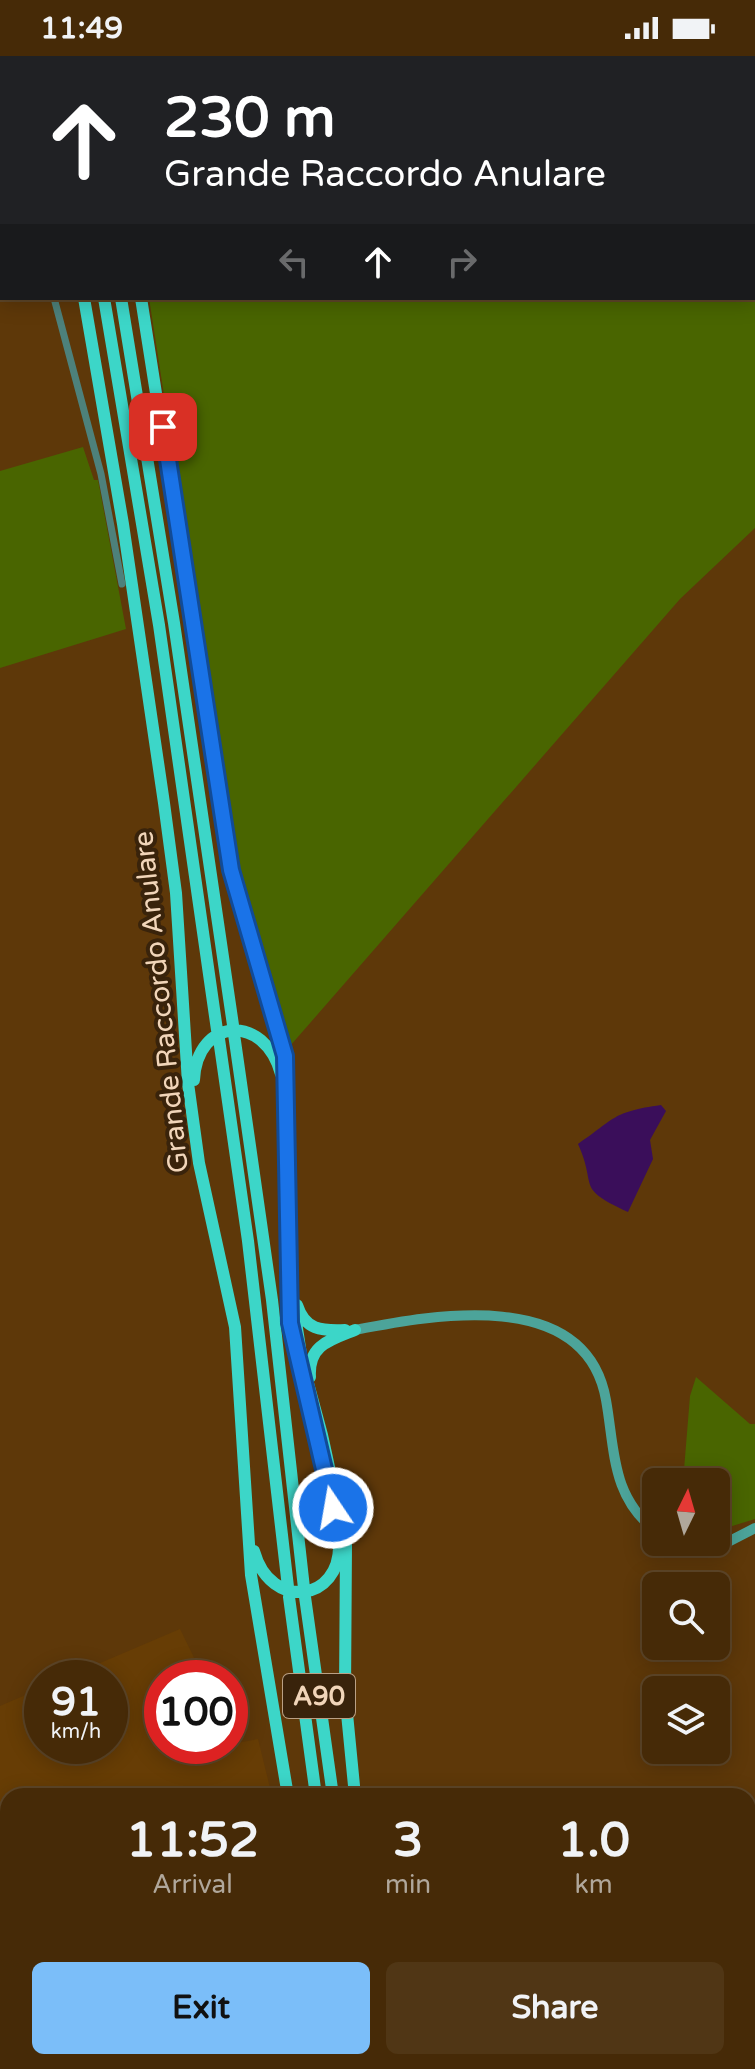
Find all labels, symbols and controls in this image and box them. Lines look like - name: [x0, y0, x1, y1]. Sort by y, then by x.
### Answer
- text: 11:49: [40, 10, 123, 47]
- text: 230 m: [164, 85, 335, 152]
- icon: ahead: [32, 88, 136, 192]
- text: Grande Raccordo Anulare: [164, 153, 606, 196]
- icon: left: [272, 240, 316, 284]
- icon: ahead: [356, 240, 400, 284]
- icon: right: [440, 240, 484, 284]
- pin: [129, 393, 197, 461]
- icon: arrive: [141, 405, 185, 449]
- street label: Grande Raccordo Anulare: [126, 829, 196, 1175]
- position arrow: [291, 1466, 375, 1550]
- north arrow: [642, 1468, 730, 1556]
- map controls: [642, 1468, 730, 1764]
- button: search: [642, 1572, 730, 1660]
- speed limit sign: 100: [144, 1660, 248, 1764]
- road number: A90: [283, 1674, 355, 1718]
- button: layers: [642, 1676, 730, 1764]
- text: 91: [51, 1678, 101, 1726]
- text: km/h: [51, 1720, 101, 1744]
- text: 11:52: [126, 1812, 259, 1870]
- text: 3: [393, 1812, 423, 1870]
- text: 1.0: [557, 1812, 630, 1870]
- text: Arrival: [152, 1869, 233, 1900]
- text: min: [385, 1869, 431, 1900]
- text: km: [575, 1869, 613, 1900]
- button: Exit: [32, 1962, 370, 2054]
- button: Share: [386, 1962, 724, 2054]

